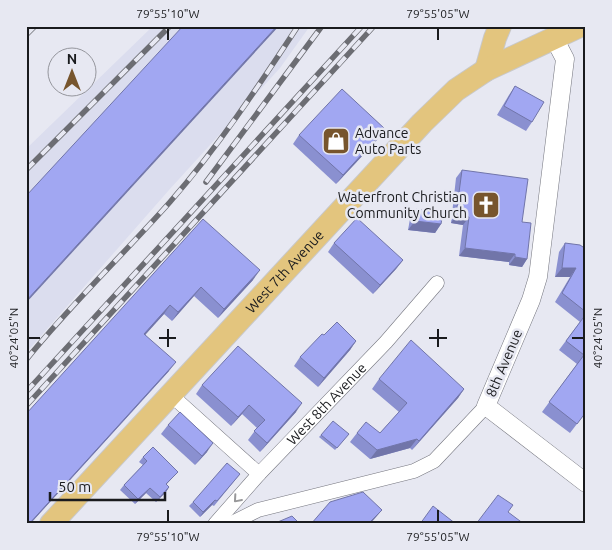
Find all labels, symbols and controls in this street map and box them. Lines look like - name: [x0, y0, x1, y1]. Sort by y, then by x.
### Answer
- text: 79°55'10"W: [136, 7, 200, 20]
- text: 79°55'05"W: [406, 7, 470, 20]
- north arrow: [48, 48, 98, 98]
- text: N: [67, 51, 77, 67]
- place label: Advance Auto Parts: [355, 125, 421, 157]
- shop icon: Advance Auto Parts: [321, 126, 351, 156]
- place label: Waterfront Christian Community Church: [338, 189, 467, 221]
- church icon: Waterfront Christian Community Church: [471, 190, 501, 220]
- street label: West 7th Avenue: [242, 227, 327, 316]
- text: 40°24'05"N: [7, 308, 20, 368]
- text: 40°24'05"N: [591, 308, 604, 368]
- street label: 8th Avenue: [483, 327, 525, 399]
- street label: West 8th Avenue: [284, 360, 369, 448]
- scale bar: [50, 470, 165, 502]
- text: 50 m: [58, 478, 91, 495]
- one-way arrow: [234, 493, 243, 502]
- text: 79°55'10"W: [136, 530, 200, 543]
- text: 79°55'05"W: [406, 530, 470, 543]

